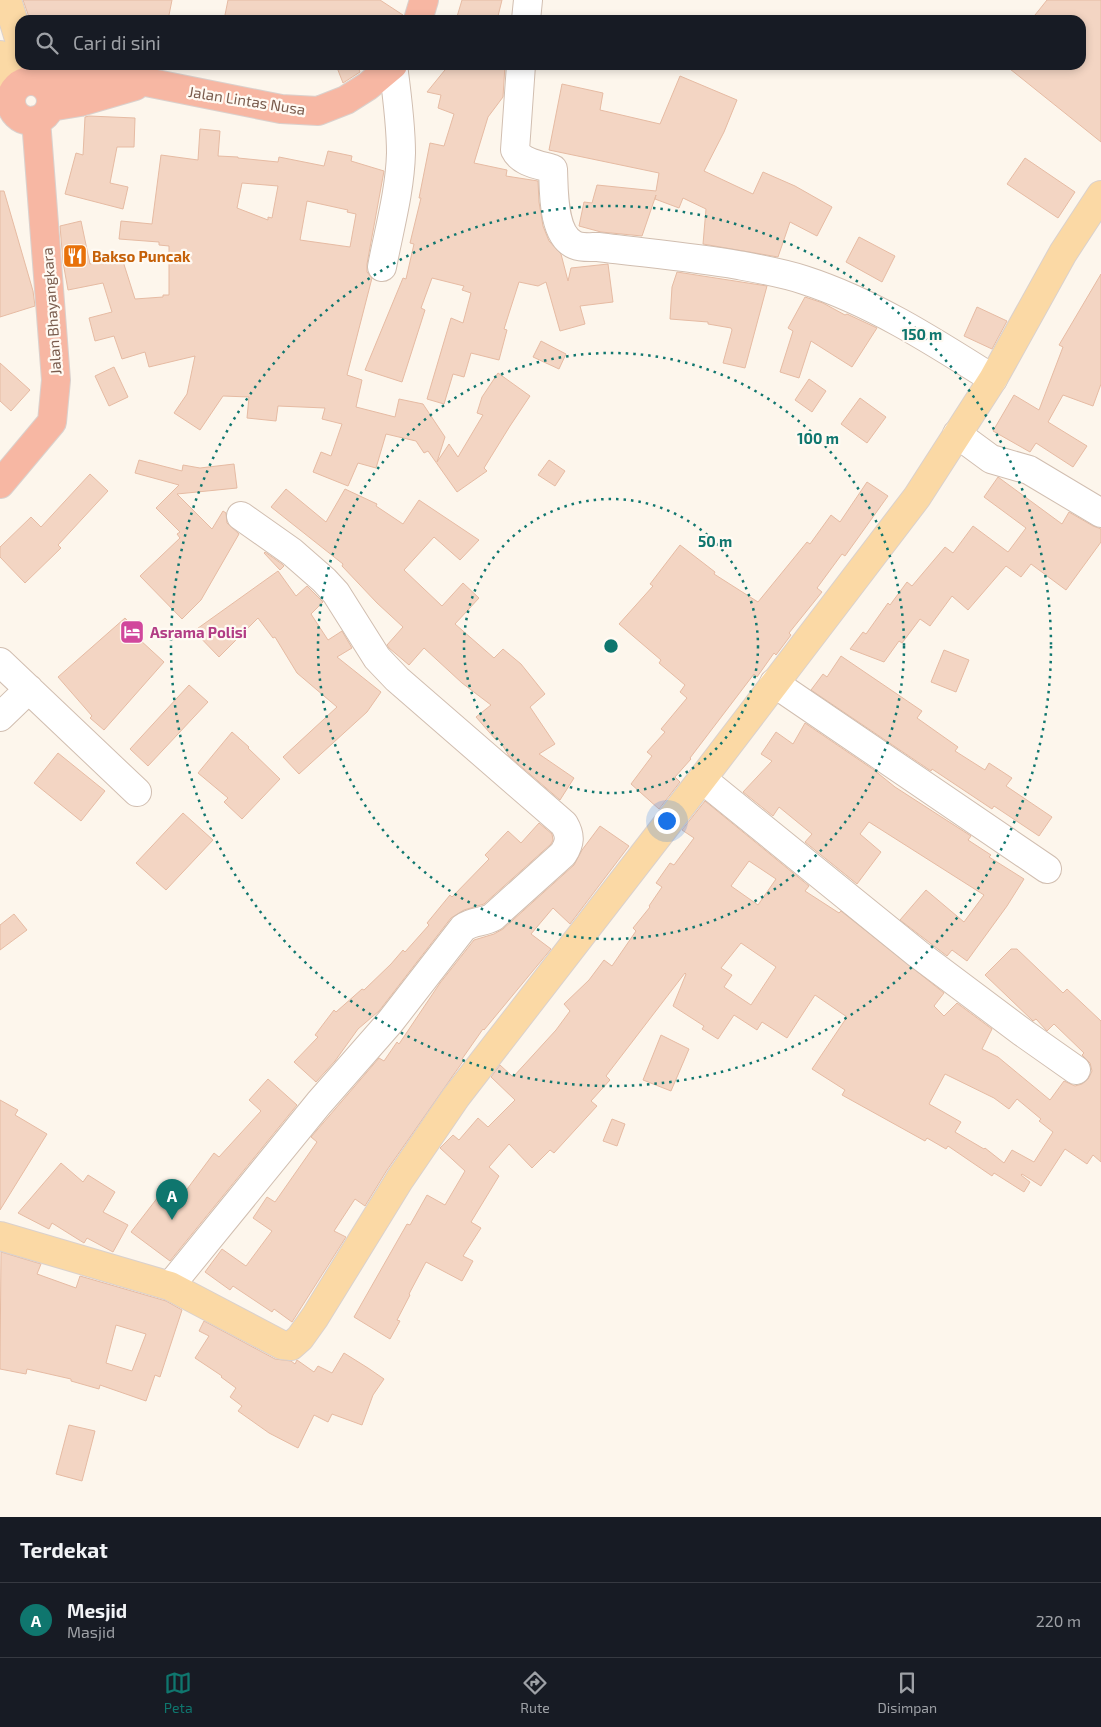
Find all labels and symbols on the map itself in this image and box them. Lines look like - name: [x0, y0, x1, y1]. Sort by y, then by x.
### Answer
- street label: Jalan Lintas Nusa: [187, 82, 307, 118]
- restaurant icon: Bakso Puncak: [62, 243, 88, 269]
- street label: Jalan Bhayangkara: [38, 247, 64, 375]
- place label: Bakso Puncak: [92, 247, 191, 265]
- text: 150 m: [902, 325, 942, 343]
- text: 100 m: [797, 429, 839, 447]
- text: 50 m: [698, 532, 732, 550]
- hotel icon: Asrama Polisi: [119, 619, 145, 645]
- place label: Asrama Polisi: [150, 623, 247, 641]
- centre of rings: [602, 637, 620, 655]
- your location: [654, 808, 680, 834]
- pin: A: [156, 1179, 188, 1220]

